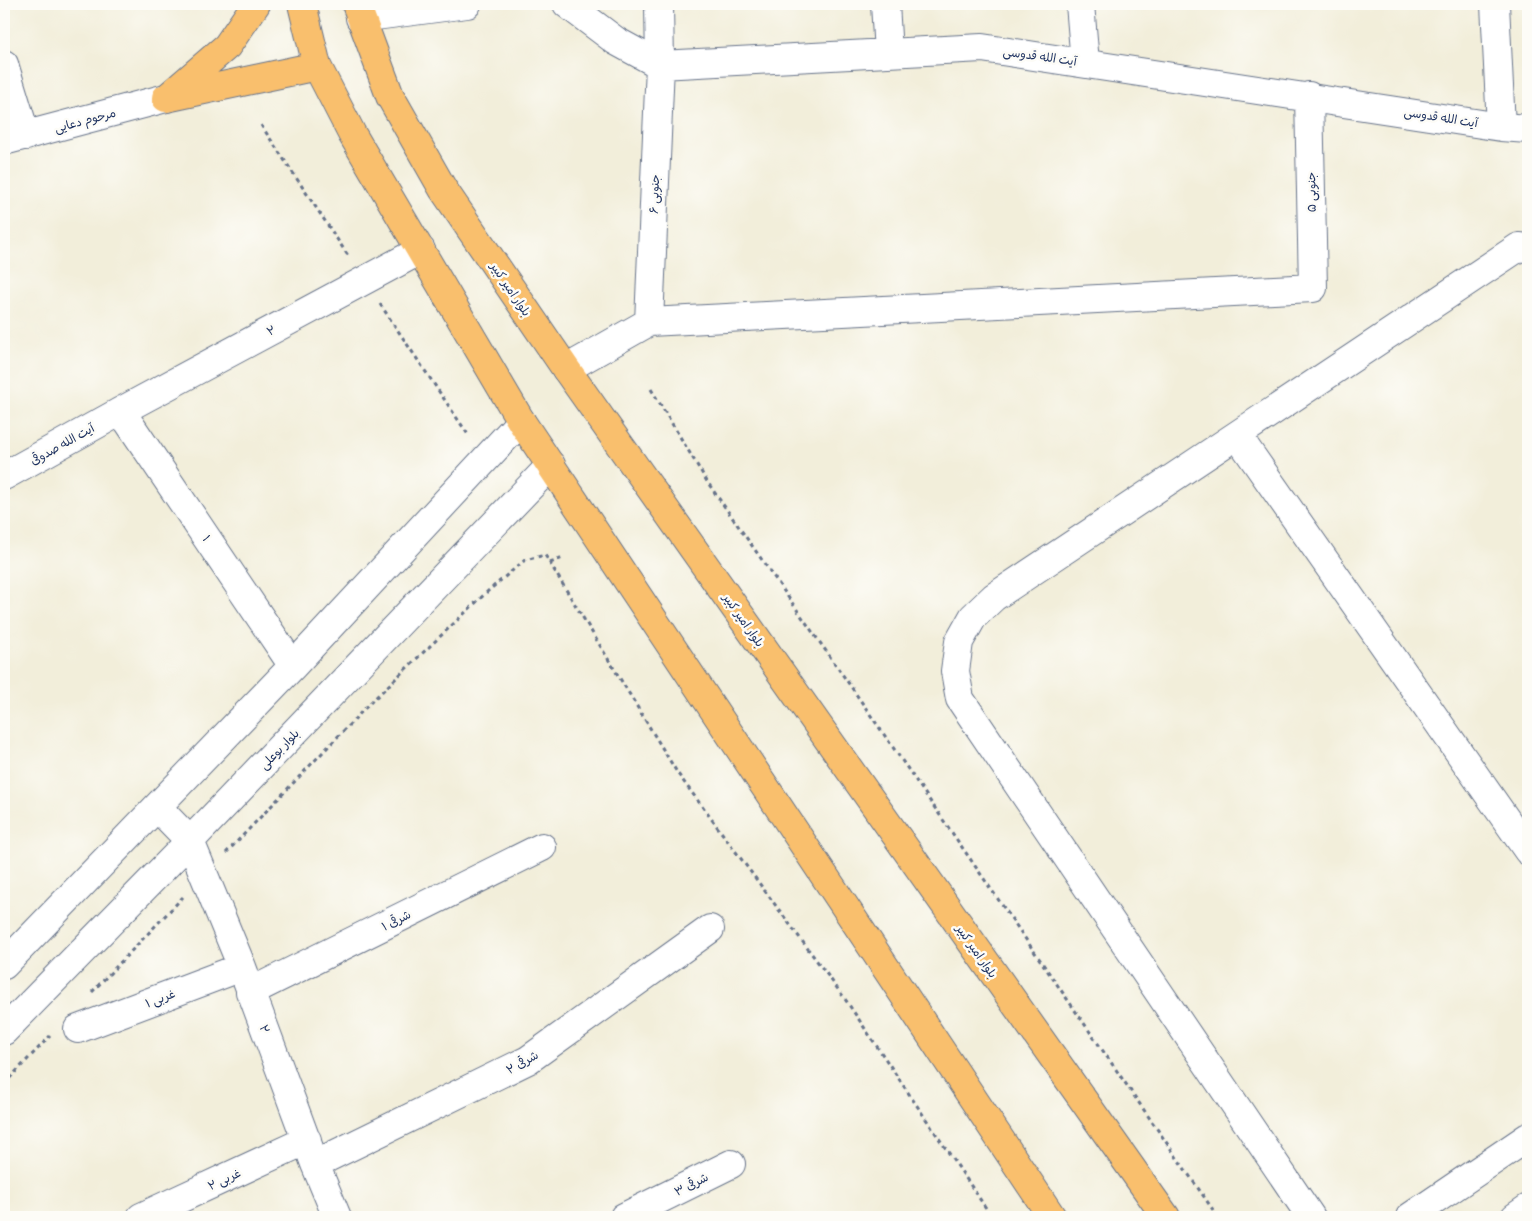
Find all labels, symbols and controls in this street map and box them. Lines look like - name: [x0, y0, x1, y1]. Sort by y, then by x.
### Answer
- street label: آیت الله قدوسی: [1002, 43, 1079, 70]
- street label: آیت الله قدوسی: [1403, 104, 1480, 131]
- street label: مرحوم دعایی: [53, 105, 118, 137]
- street label: ۵ جنوبی: [1303, 172, 1320, 212]
- street label: ۶ جنوبی: [646, 174, 663, 214]
- street label: بلوار امیر کبیر: [486, 258, 535, 319]
- street label: ۲: [264, 321, 278, 339]
- street label: آیت الله صدوقی: [27, 420, 98, 469]
- street label: ۱: [200, 532, 214, 544]
- street label: بلوار امیر کبیر: [719, 590, 768, 650]
- street label: بلوار بوعلی: [256, 726, 303, 773]
- street label: شرقی ۱: [379, 906, 413, 934]
- street label: بلوار امیر کبیر: [952, 921, 1001, 981]
- street label: غربی ۱: [143, 985, 177, 1011]
- street label: ۲: [257, 1023, 273, 1035]
- street label: شرقی ۲: [503, 1047, 541, 1077]
- street label: غربی ۲: [205, 1165, 243, 1194]
- street label: شرقی ۳: [671, 1169, 711, 1199]

